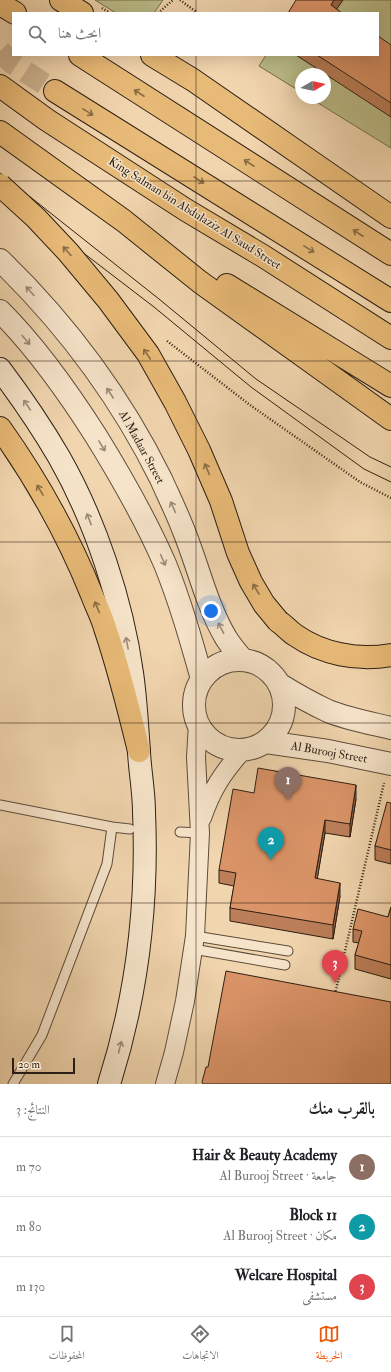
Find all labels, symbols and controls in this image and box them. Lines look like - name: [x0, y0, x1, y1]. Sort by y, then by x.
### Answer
- search box: [12, 12, 379, 56]
- icon: search: [26, 23, 48, 45]
- text: ابحث هنا: [58, 24, 101, 43]
- north arrow: [295, 68, 331, 104]
- one-way arrow: [134, 89, 145, 97]
- one-way arrow: [82, 108, 94, 116]
- street label: King Salman bin Abdulaziz Al Saud Street: [106, 154, 284, 273]
- one-way arrow: [244, 159, 255, 167]
- one-way arrow: [193, 177, 205, 185]
- one-way arrow: [352, 229, 364, 237]
- one-way arrow: [62, 246, 72, 256]
- one-way arrow: [303, 246, 315, 254]
- one-way arrow: [26, 286, 35, 296]
- one-way arrow: [21, 335, 30, 346]
- one-way arrow: [143, 349, 151, 360]
- one-way arrow: [106, 387, 114, 399]
- one-way arrow: [23, 400, 31, 411]
- street label: Al Madaar Street: [115, 407, 168, 487]
- one-way arrow: [98, 440, 106, 451]
- one-way arrow: [203, 463, 210, 475]
- one-way arrow: [36, 484, 44, 496]
- one-way arrow: [169, 501, 176, 513]
- one-way arrow: [85, 513, 93, 525]
- one-way arrow: [160, 554, 167, 566]
- one-way arrow: [251, 583, 259, 595]
- one-way arrow: [92, 601, 100, 613]
- your location: [201, 601, 221, 621]
- one-way arrow: [217, 622, 224, 634]
- one-way arrow: [122, 637, 130, 650]
- street label: Al Burooj Street: [288, 738, 368, 767]
- pin: 1: [275, 767, 301, 800]
- pin: 2: [258, 827, 284, 860]
- pin: 3: [322, 950, 348, 983]
- one-way arrow: [117, 1040, 125, 1053]
- scale bar: [12, 1056, 75, 1075]
- text: 20 m: [18, 1058, 40, 1071]
- text: بالقرب منك: [309, 1098, 375, 1119]
- text: النتائج: 3: [16, 1102, 50, 1118]
- text: Hair & Beauty Academy: [192, 1146, 337, 1165]
- text: 70 m: [16, 1159, 41, 1175]
- text: 1: [360, 1159, 364, 1175]
- text: جامعة · Al Burooj Street: [219, 1168, 337, 1184]
- text: Block 11: [289, 1206, 337, 1225]
- text: 80 m: [16, 1219, 42, 1235]
- text: 2: [359, 1219, 365, 1235]
- text: مكان · Al Burooj Street: [223, 1228, 337, 1244]
- text: Welcare Hospital: [235, 1266, 337, 1285]
- text: 130 m: [16, 1279, 45, 1295]
- text: 3: [360, 1279, 365, 1295]
- text: مستشفى: [302, 1288, 337, 1304]
- tab: المحفوظات: [49, 1323, 85, 1366]
- tab: الاتجاهات: [182, 1323, 219, 1366]
- tab: الخريطة: [316, 1323, 342, 1366]

